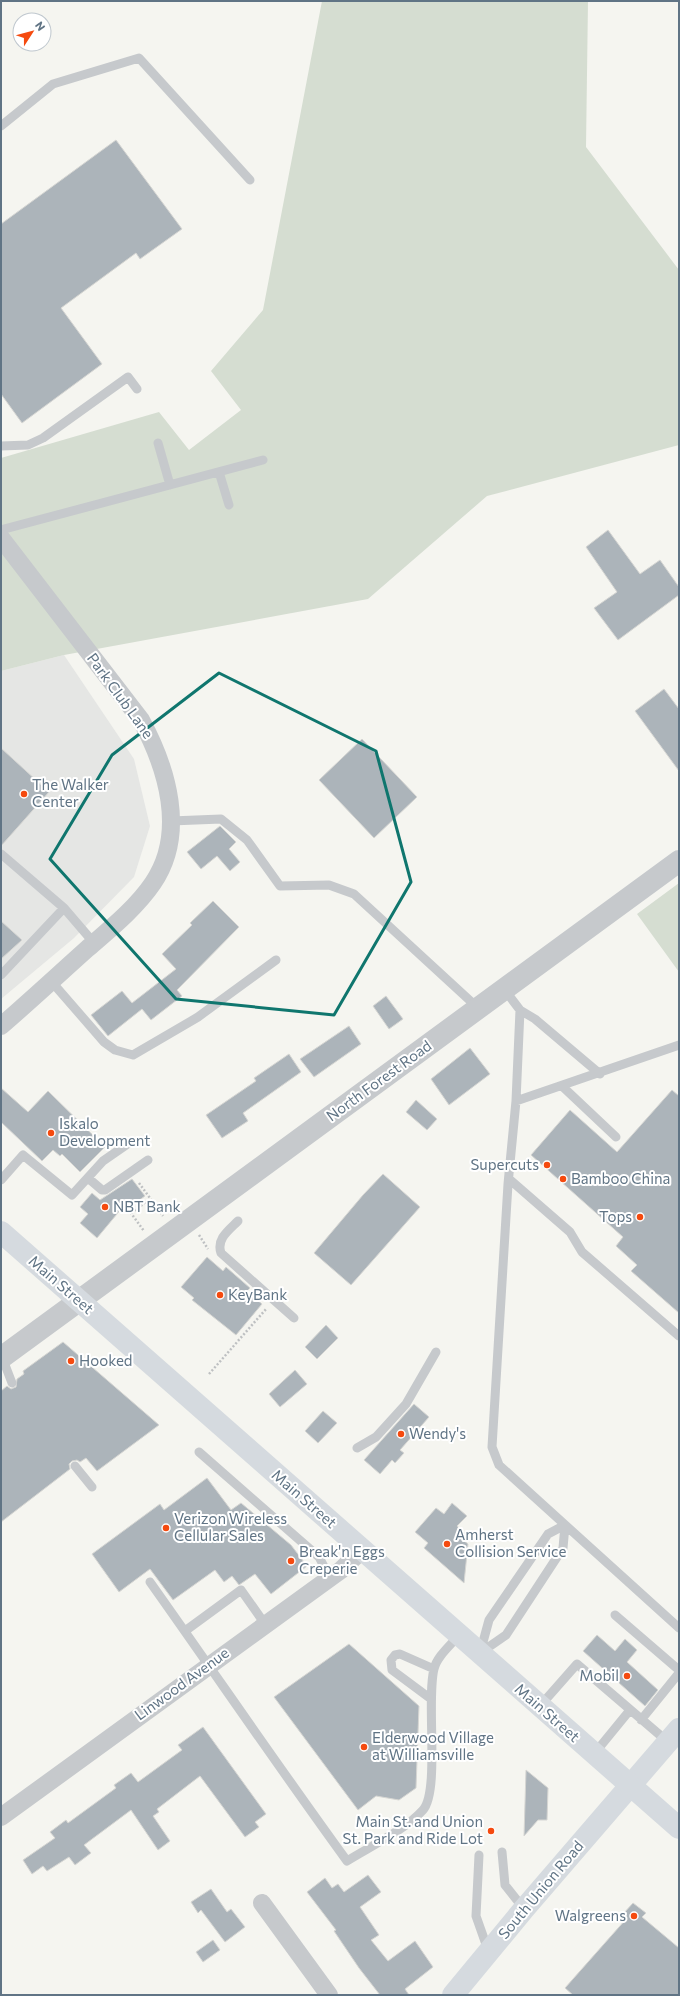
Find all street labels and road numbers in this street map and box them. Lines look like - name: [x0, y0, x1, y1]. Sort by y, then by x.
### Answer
- street label: Park Club Lane: [84, 649, 158, 742]
- street label: North Forest Road: [322, 1036, 435, 1124]
- street label: Main Street: [26, 1251, 98, 1317]
- street label: Main Street: [269, 1465, 341, 1531]
- street label: Linwood Avenue: [131, 1643, 232, 1723]
- street label: Main Street: [512, 1679, 584, 1745]
- street label: South Union Road: [494, 1837, 587, 1942]

